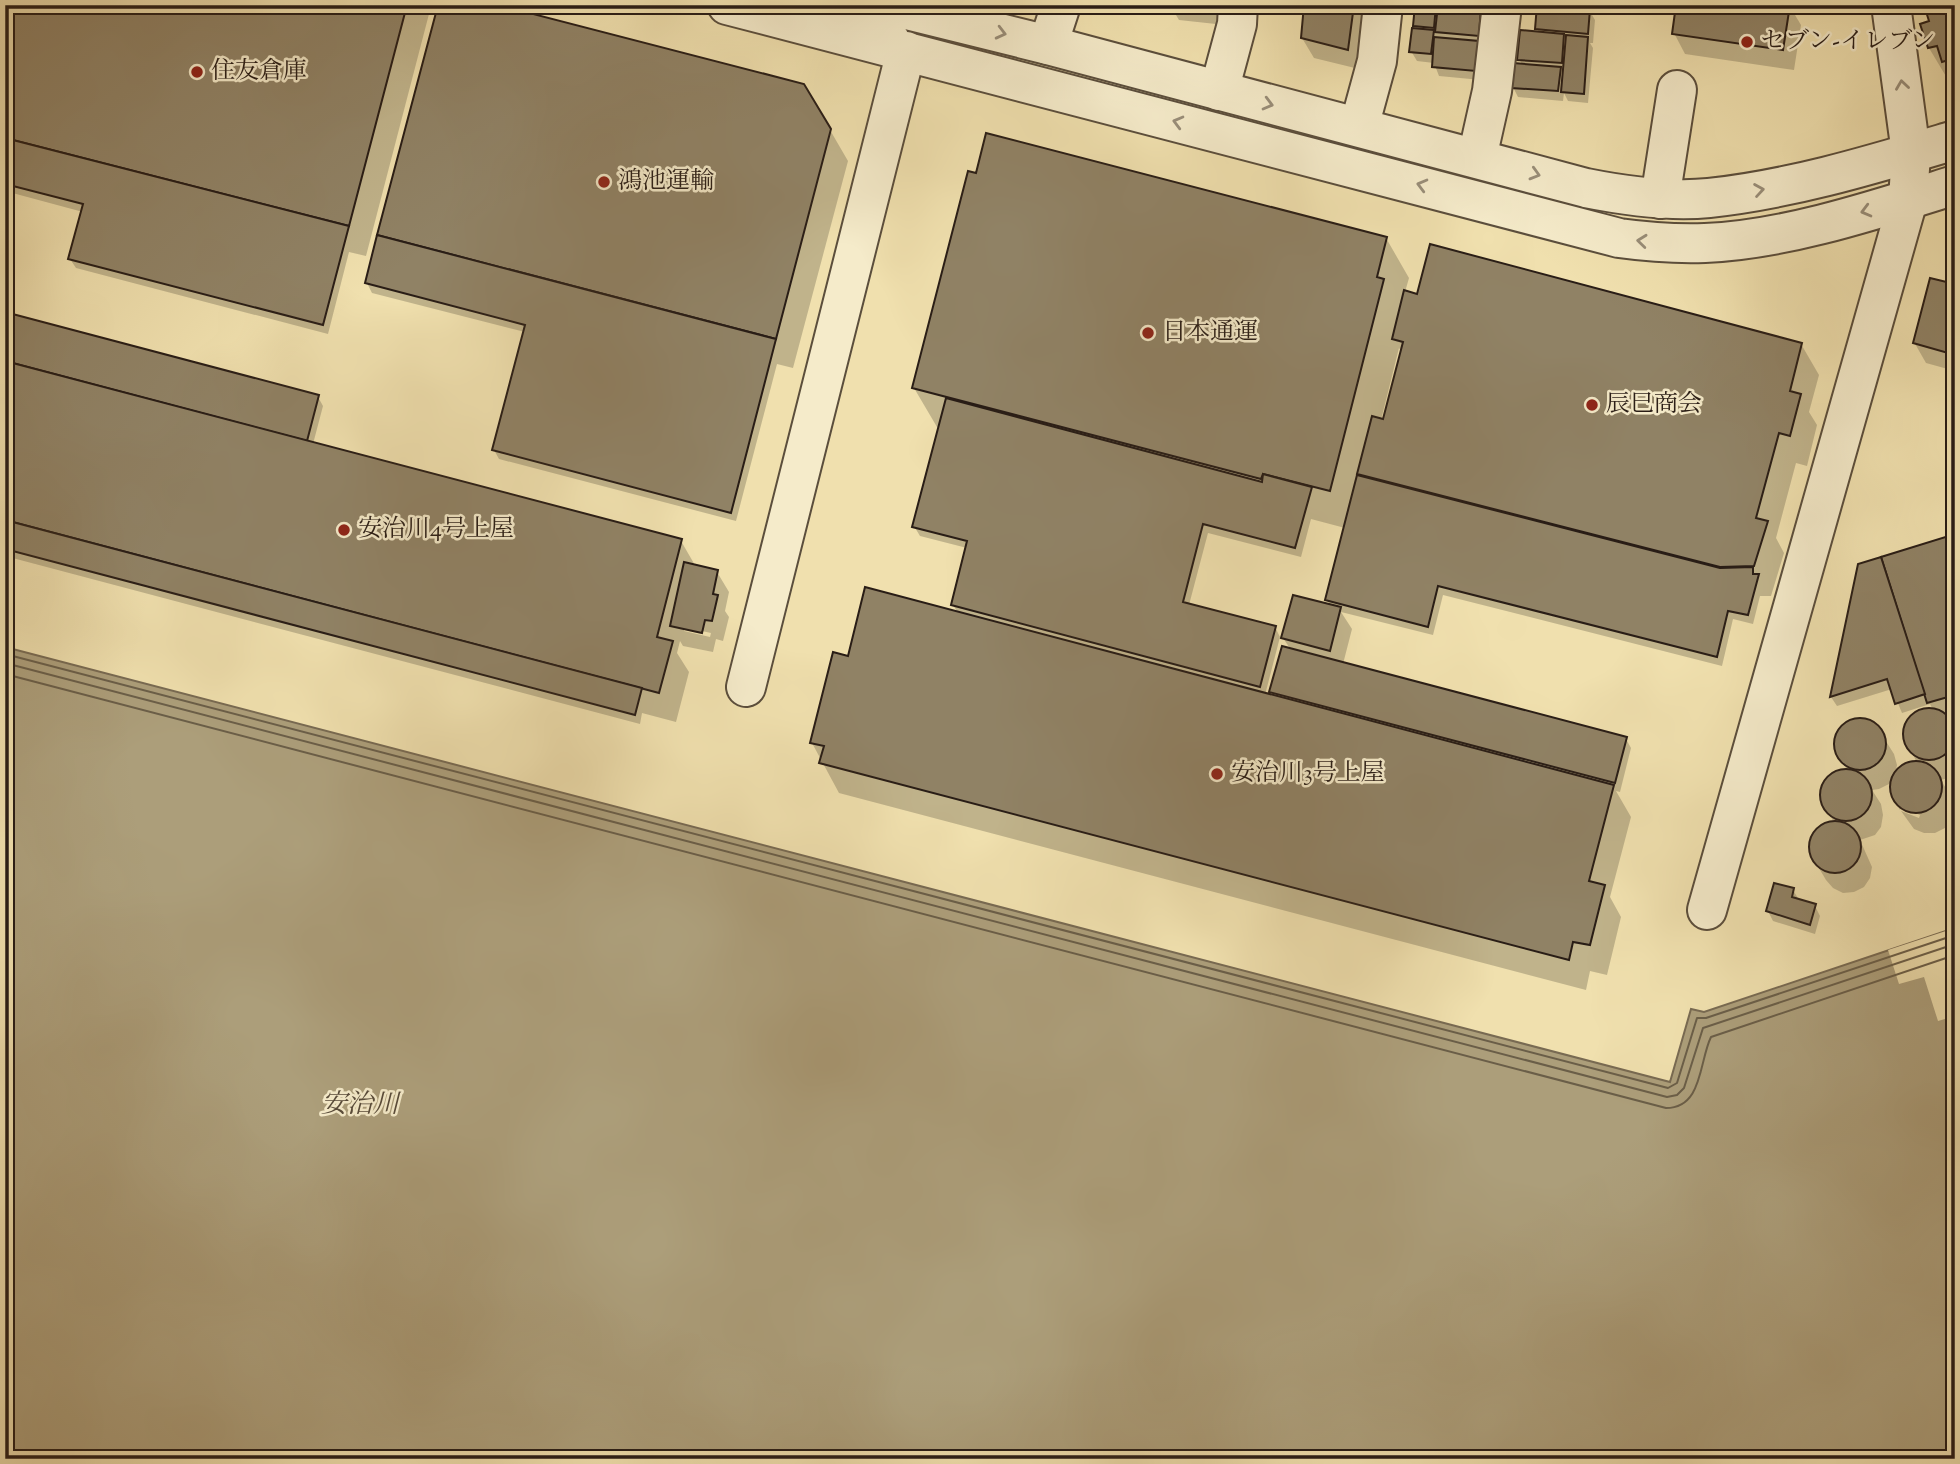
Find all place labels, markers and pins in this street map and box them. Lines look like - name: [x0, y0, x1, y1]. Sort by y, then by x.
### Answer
- place label: セブン-イレブン: [1761, 25, 1935, 59]
- marker: セブン-イレブン: [1739, 34, 1755, 50]
- place label: 住友倉庫: [211, 55, 307, 89]
- marker: 住友倉庫: [189, 64, 205, 80]
- place label: 鴻池運輸: [618, 165, 714, 199]
- marker: 鴻池運輸: [596, 174, 612, 190]
- place label: 日本通運: [1162, 316, 1258, 350]
- marker: 日本通運: [1140, 325, 1156, 341]
- place label: 辰巳商会: [1606, 388, 1702, 422]
- marker: 辰巳商会: [1584, 397, 1600, 413]
- place label: 安治川4号上屋: [358, 513, 514, 547]
- marker: 安治川4号上屋: [336, 522, 352, 538]
- place label: 安治川3号上屋: [1231, 757, 1385, 791]
- marker: 安治川3号上屋: [1209, 766, 1225, 782]

